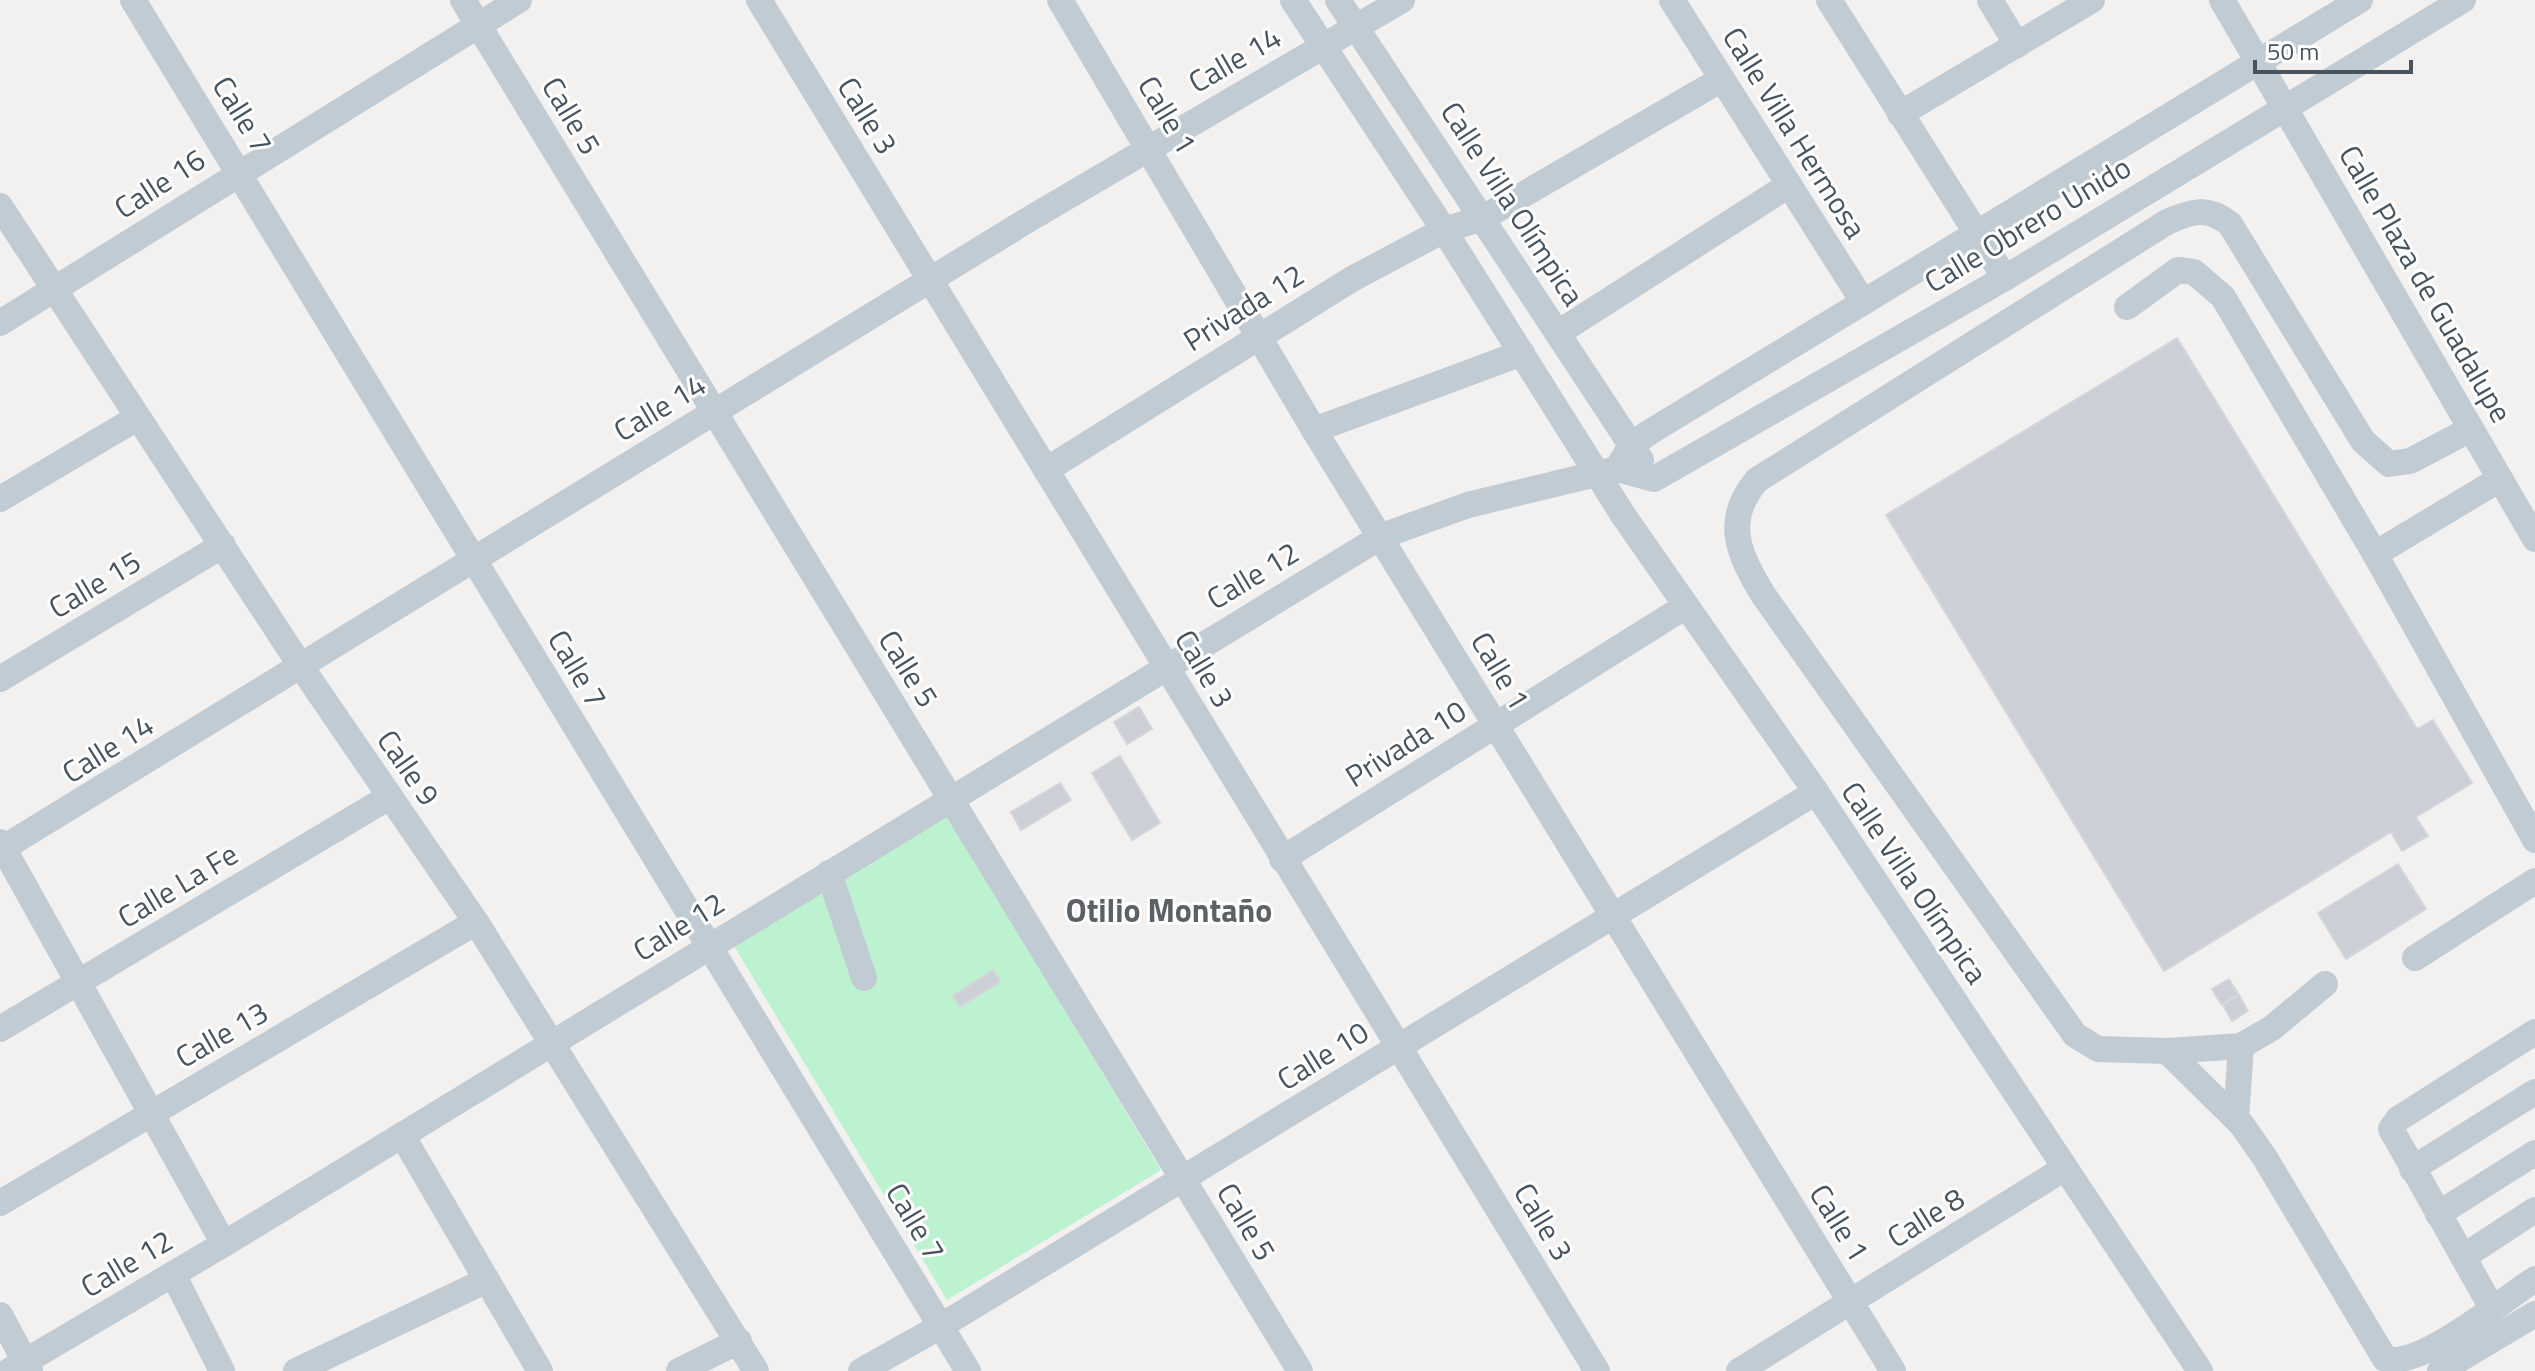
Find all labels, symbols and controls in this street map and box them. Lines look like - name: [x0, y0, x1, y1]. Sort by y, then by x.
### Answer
- street label: Calle 14: [1179, 14, 1290, 104]
- street label: Calle Villa Hermosa: [1711, 18, 1878, 247]
- scale bar: [2255, 24, 2411, 74]
- text: 50 m: [2267, 33, 2319, 69]
- street label: Calle 7: [201, 67, 285, 162]
- street label: Calle 1: [1127, 67, 1209, 162]
- street label: Calle 5: [531, 68, 613, 163]
- street label: Calle 3: [826, 68, 910, 163]
- street label: Calle Villa Olímpica: [1429, 92, 1596, 315]
- street label: Calle 16: [105, 136, 214, 230]
- street label: Calle Plaza de Guadalupe: [2328, 136, 2524, 431]
- street label: Calle Obrero Unido: [1915, 144, 2140, 304]
- street label: Privada 12: [1174, 252, 1313, 362]
- street label: Calle 14: [605, 362, 714, 453]
- street label: Calle 12: [1198, 530, 1307, 621]
- street label: Calle 15: [40, 539, 149, 630]
- street label: Calle 7: [537, 621, 619, 716]
- street label: Calle 5: [867, 621, 951, 716]
- street label: Calle 3: [1164, 621, 1246, 716]
- street label: Calle 1: [1460, 623, 1542, 718]
- street label: Privada 10: [1336, 688, 1475, 798]
- street label: Calle 14: [53, 702, 162, 794]
- street label: Calle 9: [366, 720, 452, 815]
- street label: Calle Villa Olímpica: [1830, 772, 2000, 993]
- street label: Calle La Fe: [108, 831, 246, 939]
- street label: Calle 12: [624, 880, 733, 972]
- district label: Otilio Montaño: [1066, 886, 1272, 934]
- street label: Calle 13: [166, 989, 277, 1079]
- street label: Calle 10: [1268, 1009, 1377, 1101]
- street label: Calle 7: [875, 1174, 957, 1269]
- street label: Calle 5: [1206, 1174, 1288, 1269]
- street label: Calle 3: [1503, 1174, 1585, 1269]
- street label: Calle 1: [1798, 1175, 1882, 1270]
- street label: Calle 8: [1878, 1175, 1973, 1259]
- street label: Calle 12: [72, 1218, 181, 1309]

